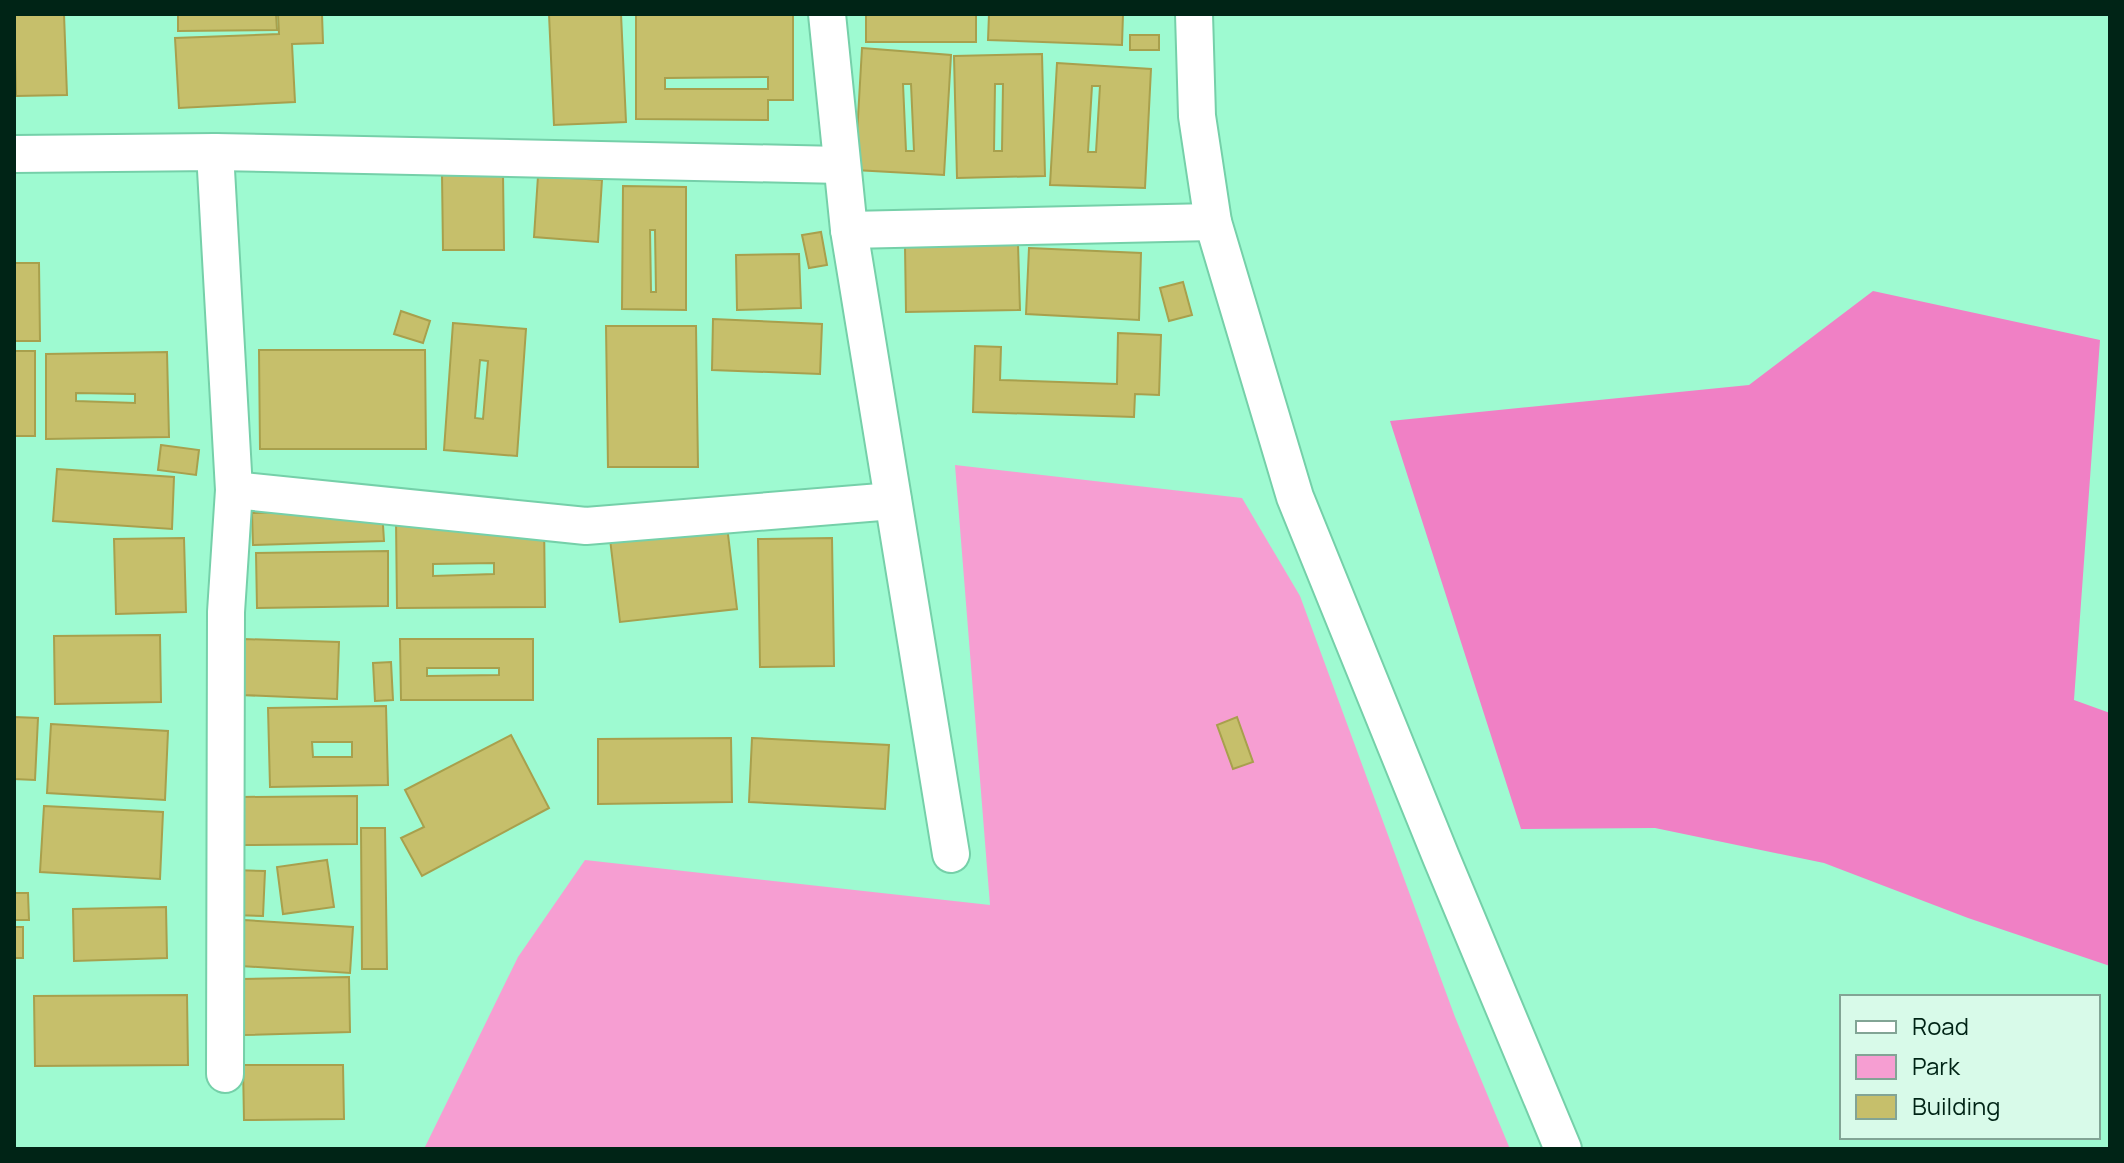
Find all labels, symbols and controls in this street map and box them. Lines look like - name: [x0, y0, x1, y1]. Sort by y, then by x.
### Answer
- legend: [1840, 995, 2100, 1139]
- text: Road: [1912, 1009, 1969, 1042]
- text: Park: [1912, 1049, 1961, 1082]
- text: Building: [1912, 1089, 2000, 1122]

